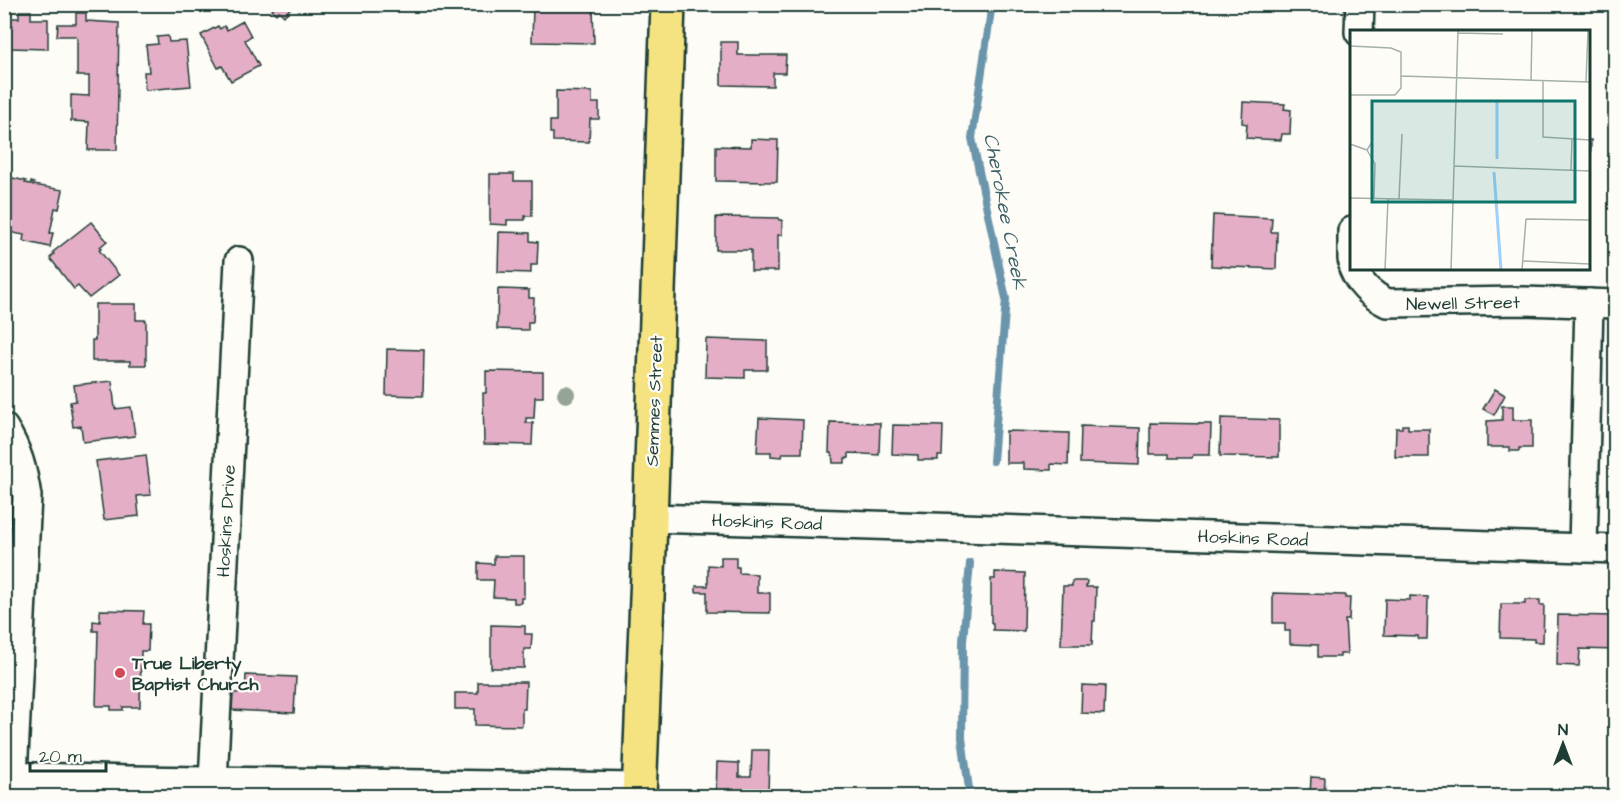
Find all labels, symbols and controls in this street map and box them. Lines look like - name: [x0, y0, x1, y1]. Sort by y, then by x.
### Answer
- inset map: [1350, 30, 1590, 270]
- water label: Cherokee Creek: [976, 131, 1034, 292]
- street label: Newell Street: [1406, 290, 1521, 317]
- street label: Semmes Street: [640, 334, 669, 467]
- street label: Hoskins Drive: [211, 464, 242, 578]
- street label: Hoskins Road: [711, 508, 823, 537]
- street label: Hoskins Road: [1197, 524, 1309, 553]
- place label: True Liberty Baptist Church: [131, 651, 260, 697]
- marker: True Liberty Baptist Church: [113, 666, 127, 680]
- north arrow: [1533, 714, 1593, 774]
- text: N: [1558, 719, 1568, 741]
- scale bar: [30, 735, 106, 773]
- text: 20 m: [39, 744, 82, 769]

